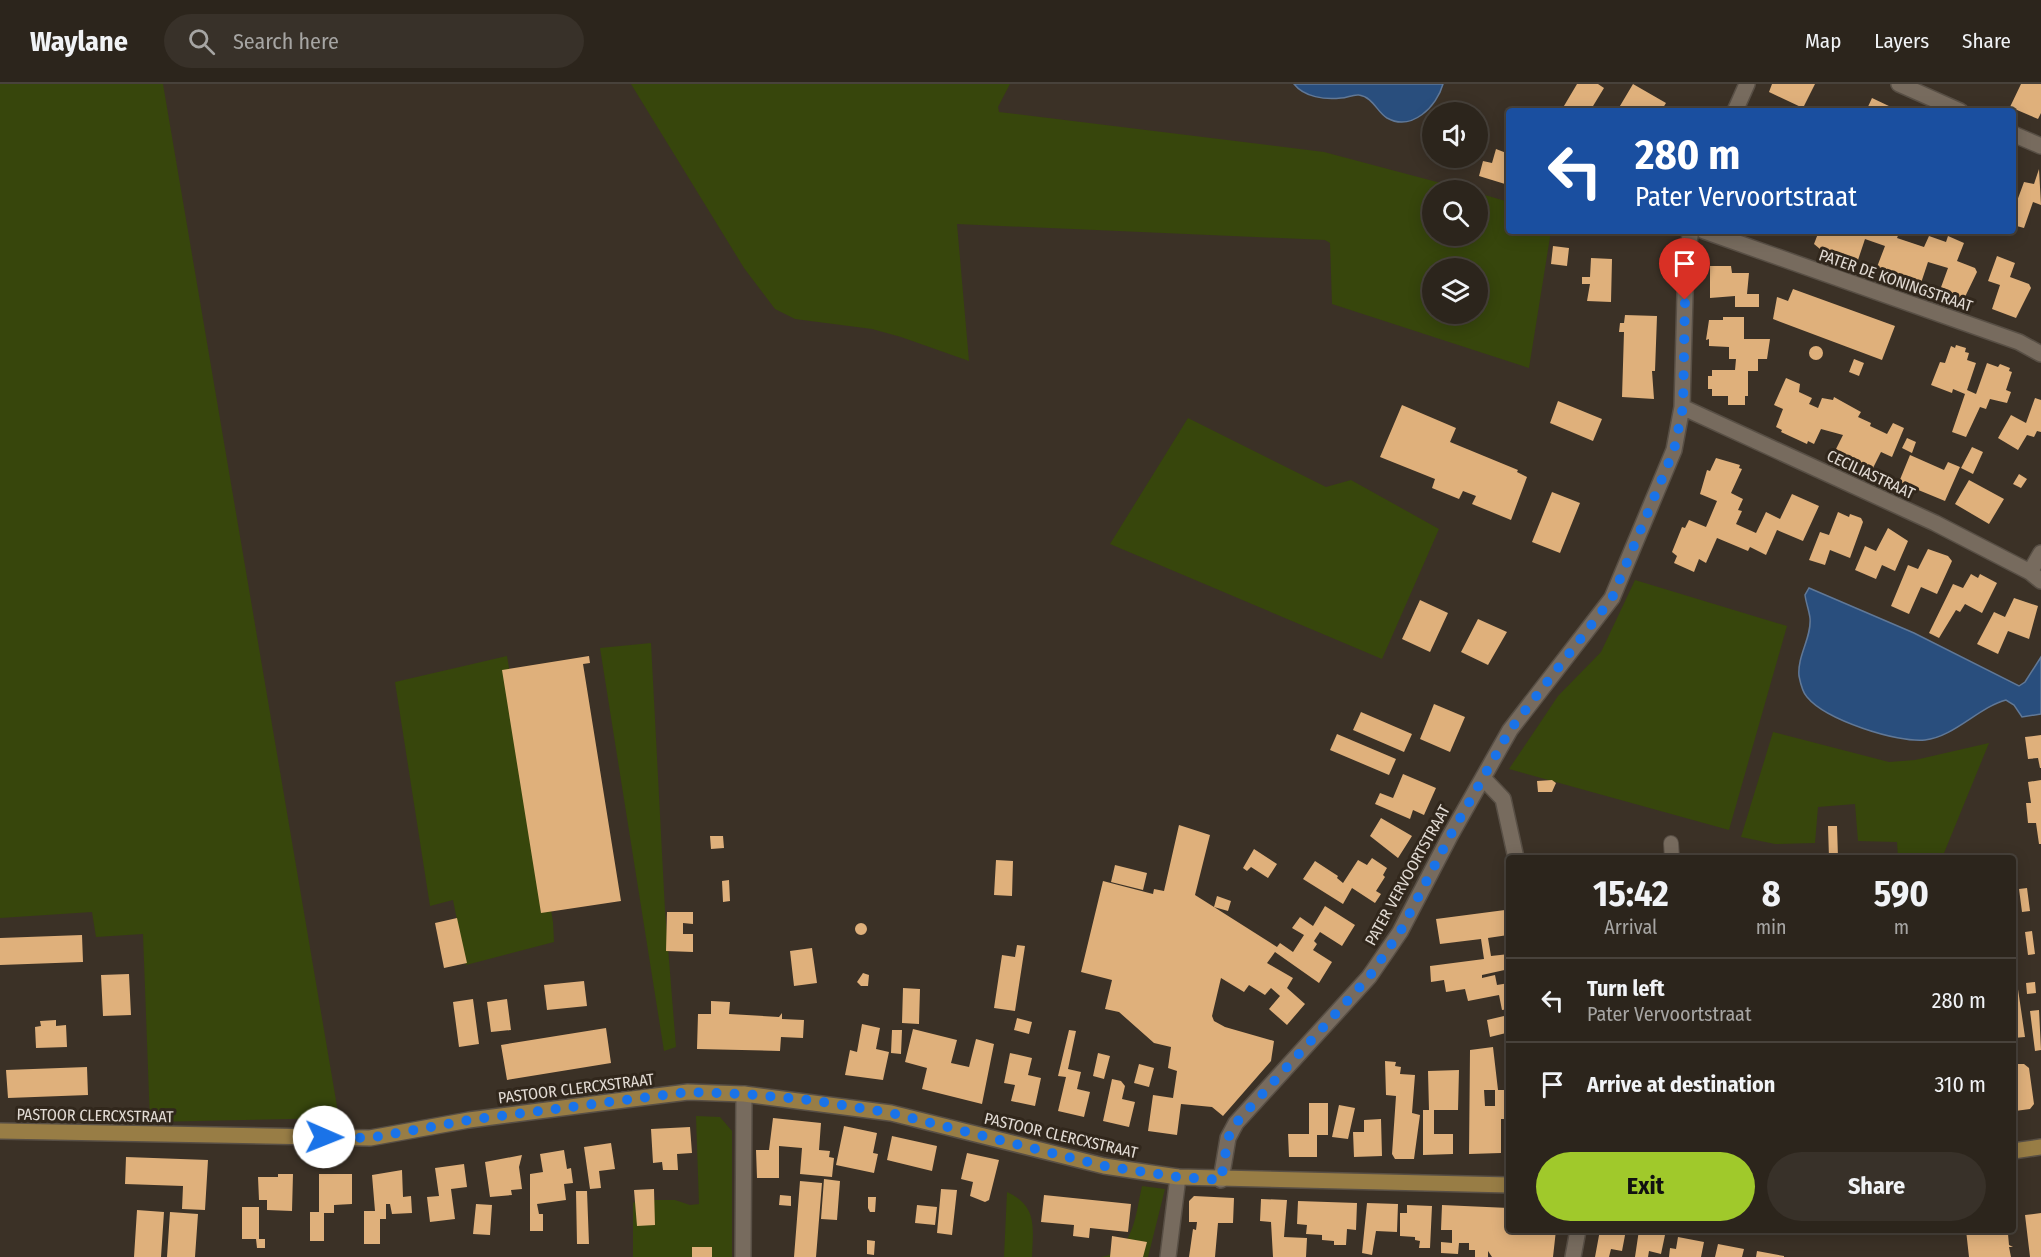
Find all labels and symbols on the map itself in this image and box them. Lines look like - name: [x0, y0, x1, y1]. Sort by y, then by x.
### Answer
- pin: [1659, 238, 1710, 300]
- street label: PATER DE KONINGSTRAAT: [1817, 245, 1976, 316]
- street label: CECILIASTRAAT: [1824, 446, 1918, 503]
- street label: PATER VERVOORTSTRAAT: [1361, 801, 1454, 949]
- street label: PASTOOR CLERCXSTRAAT: [497, 1069, 656, 1107]
- street label: PASTOOR CLERCXSTRAAT: [16, 1105, 174, 1126]
- position arrow: [292, 1105, 356, 1169]
- street label: PASTOOR CLERCXSTRAAT: [982, 1109, 1140, 1163]

